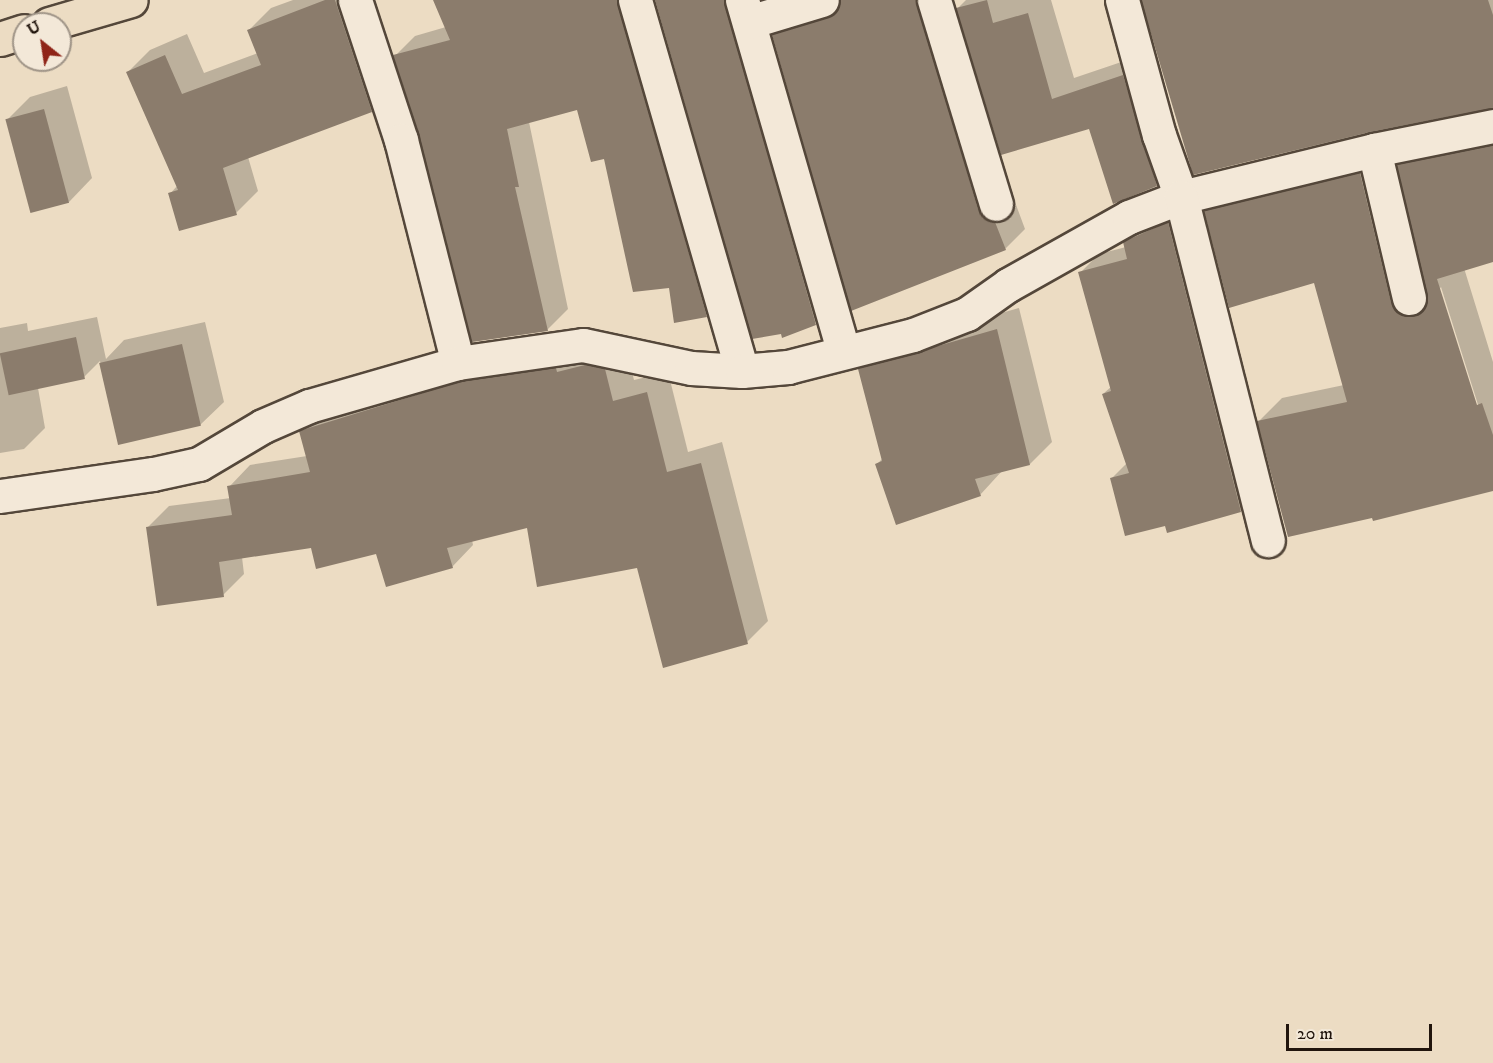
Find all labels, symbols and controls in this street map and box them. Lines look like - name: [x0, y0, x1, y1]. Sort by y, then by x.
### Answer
- north arrow: [12, 12, 72, 72]
- text: U: [24, 16, 44, 40]
- scale bar: [1289, 1012, 1434, 1050]
- text: 20 m: [1297, 1023, 1333, 1045]

